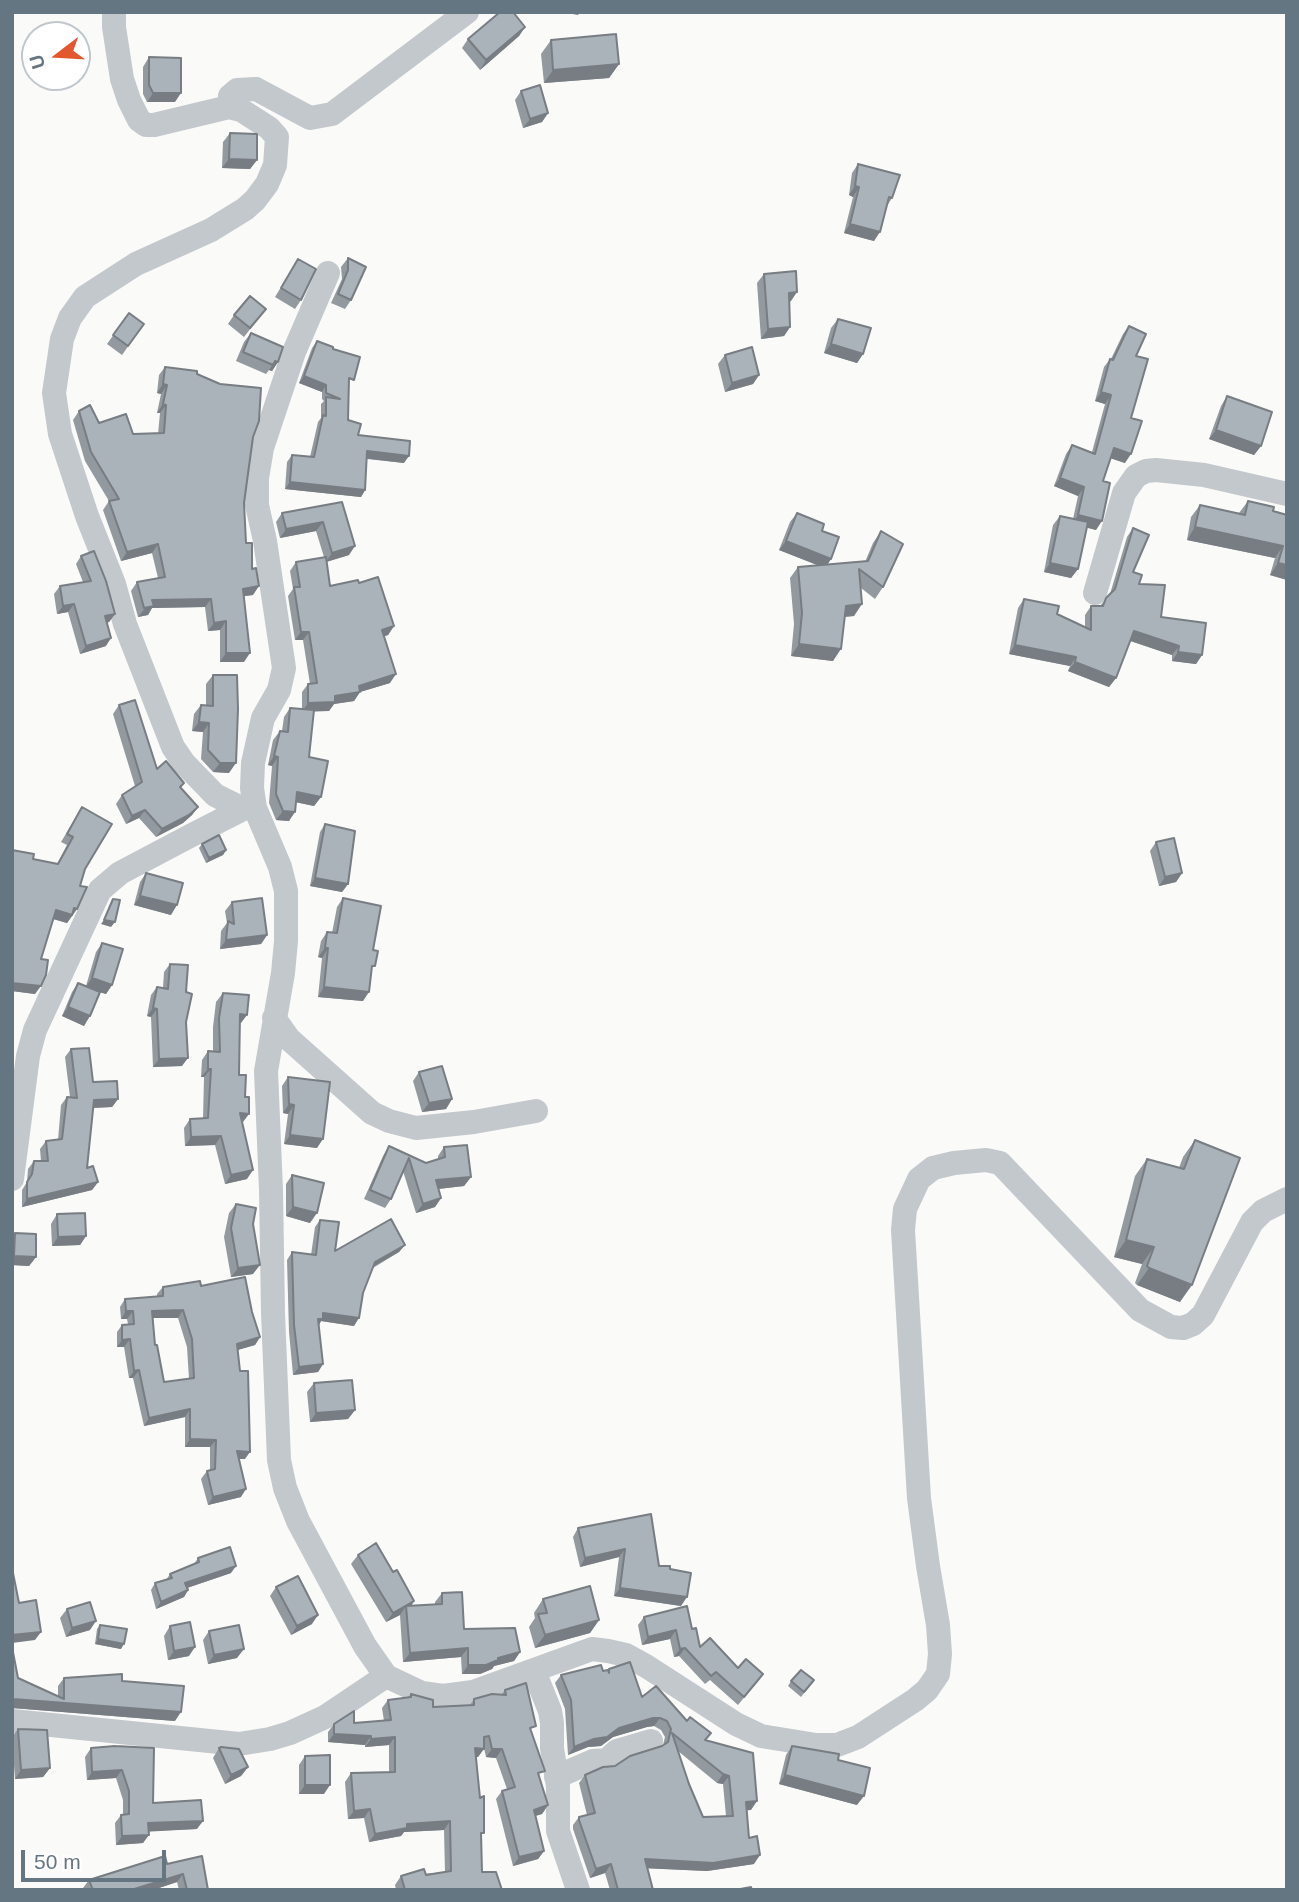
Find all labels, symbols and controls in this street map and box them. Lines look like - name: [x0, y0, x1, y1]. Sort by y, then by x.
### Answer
- north arrow: [21, 21, 91, 91]
- text: U: [25, 52, 49, 71]
- scale bar: [24, 1836, 170, 1880]
- text: 50 m: [34, 1850, 81, 1873]

